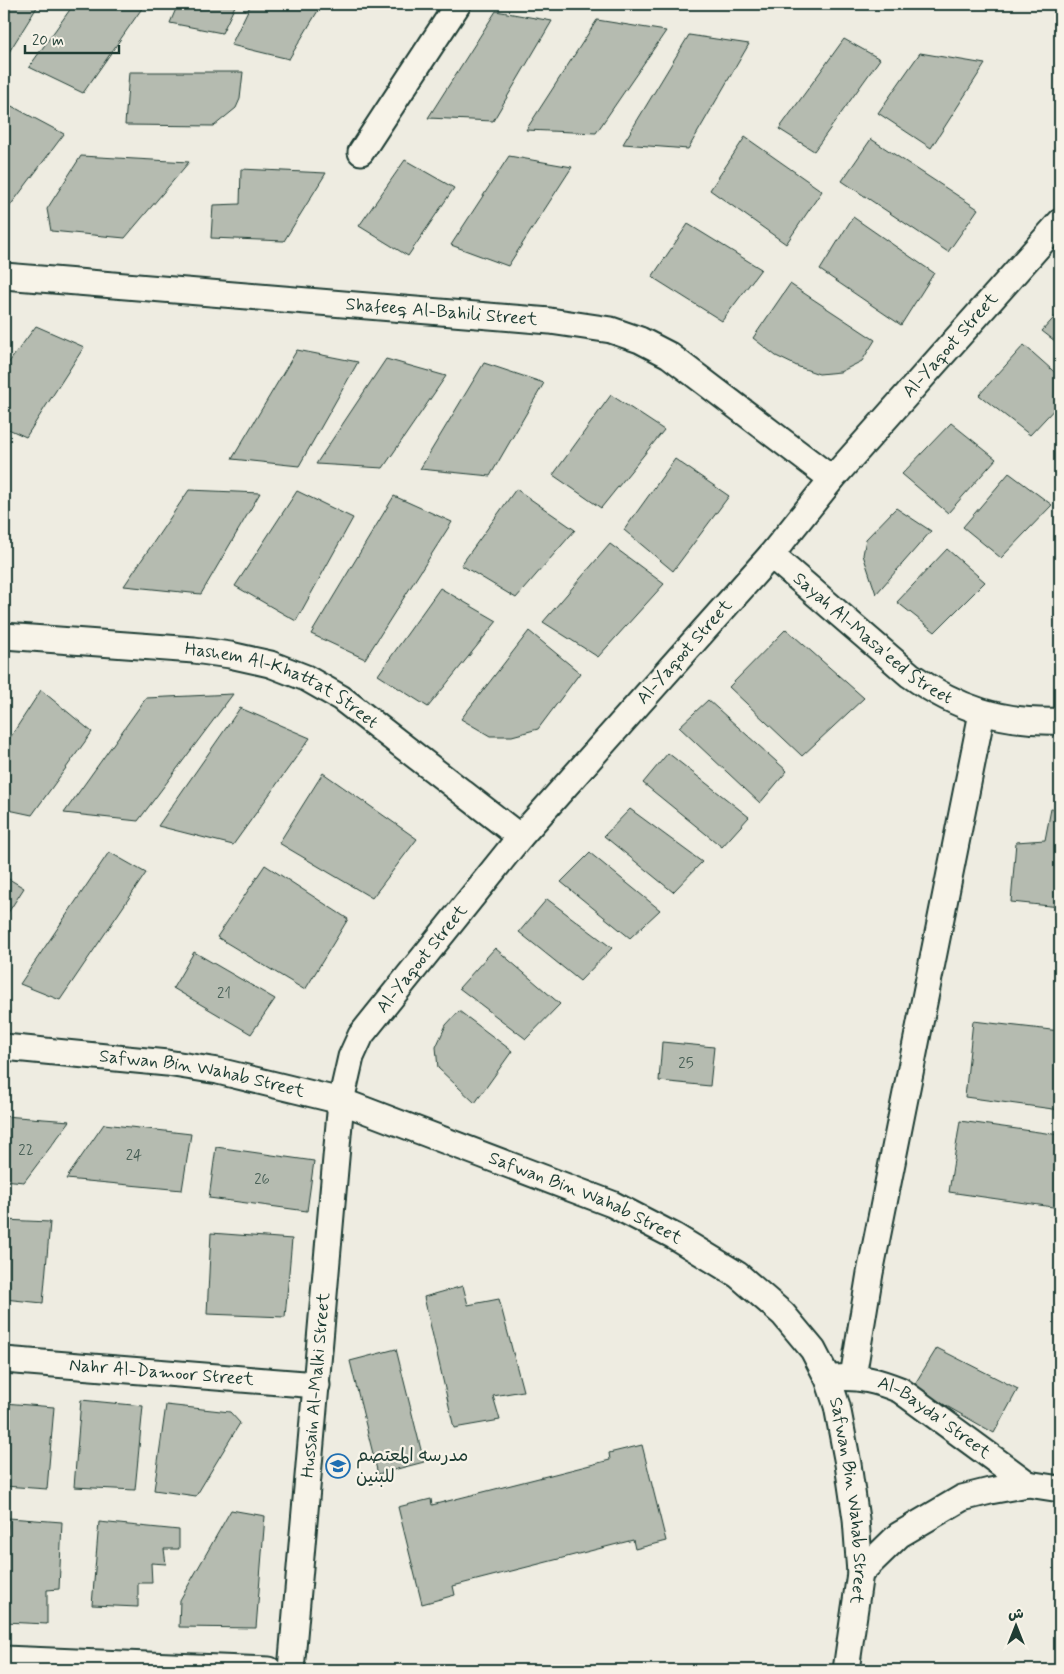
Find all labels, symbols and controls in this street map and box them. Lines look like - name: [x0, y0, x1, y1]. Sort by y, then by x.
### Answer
- scale bar: [25, 22, 119, 54]
- text: 20 m: [32, 31, 64, 51]
- street label: Al-Yaqoot Street: [897, 287, 1004, 403]
- street label: Shafeeq Al-Bahili Street: [345, 292, 539, 332]
- street label: Sayah Al-Masa'eed Street: [788, 567, 957, 710]
- street label: Al-Yaqoot Street: [631, 594, 738, 710]
- street label: Hashem Al-Khattat Street: [184, 637, 383, 735]
- street label: Al-Yaqoot Street: [371, 899, 473, 1018]
- house number: 21: [217, 984, 231, 1004]
- street label: Safwan Bin Wahab Street: [98, 1044, 308, 1104]
- house number: 25: [678, 1054, 694, 1074]
- house number: 22: [18, 1141, 34, 1161]
- house number: 24: [126, 1146, 142, 1166]
- street label: Safwan Bin Wahab Street: [485, 1146, 687, 1250]
- house number: 26: [254, 1170, 270, 1190]
- street label: Hussain Al-Malki Street: [296, 1291, 336, 1479]
- street label: Nahr Al-Damoor Street: [68, 1353, 255, 1392]
- street label: Al-Bayda' Street: [875, 1371, 996, 1465]
- street label: Safwan Bin Wahab Street: [823, 1394, 872, 1606]
- place label: مدرسه المعتصم للبنين: [356, 1444, 468, 1489]
- school or university icon: مدرسه المعتصم للبنين: [325, 1453, 351, 1479]
- north arrow: [992, 1602, 1042, 1652]
- text: ش: [1008, 1605, 1024, 1623]

